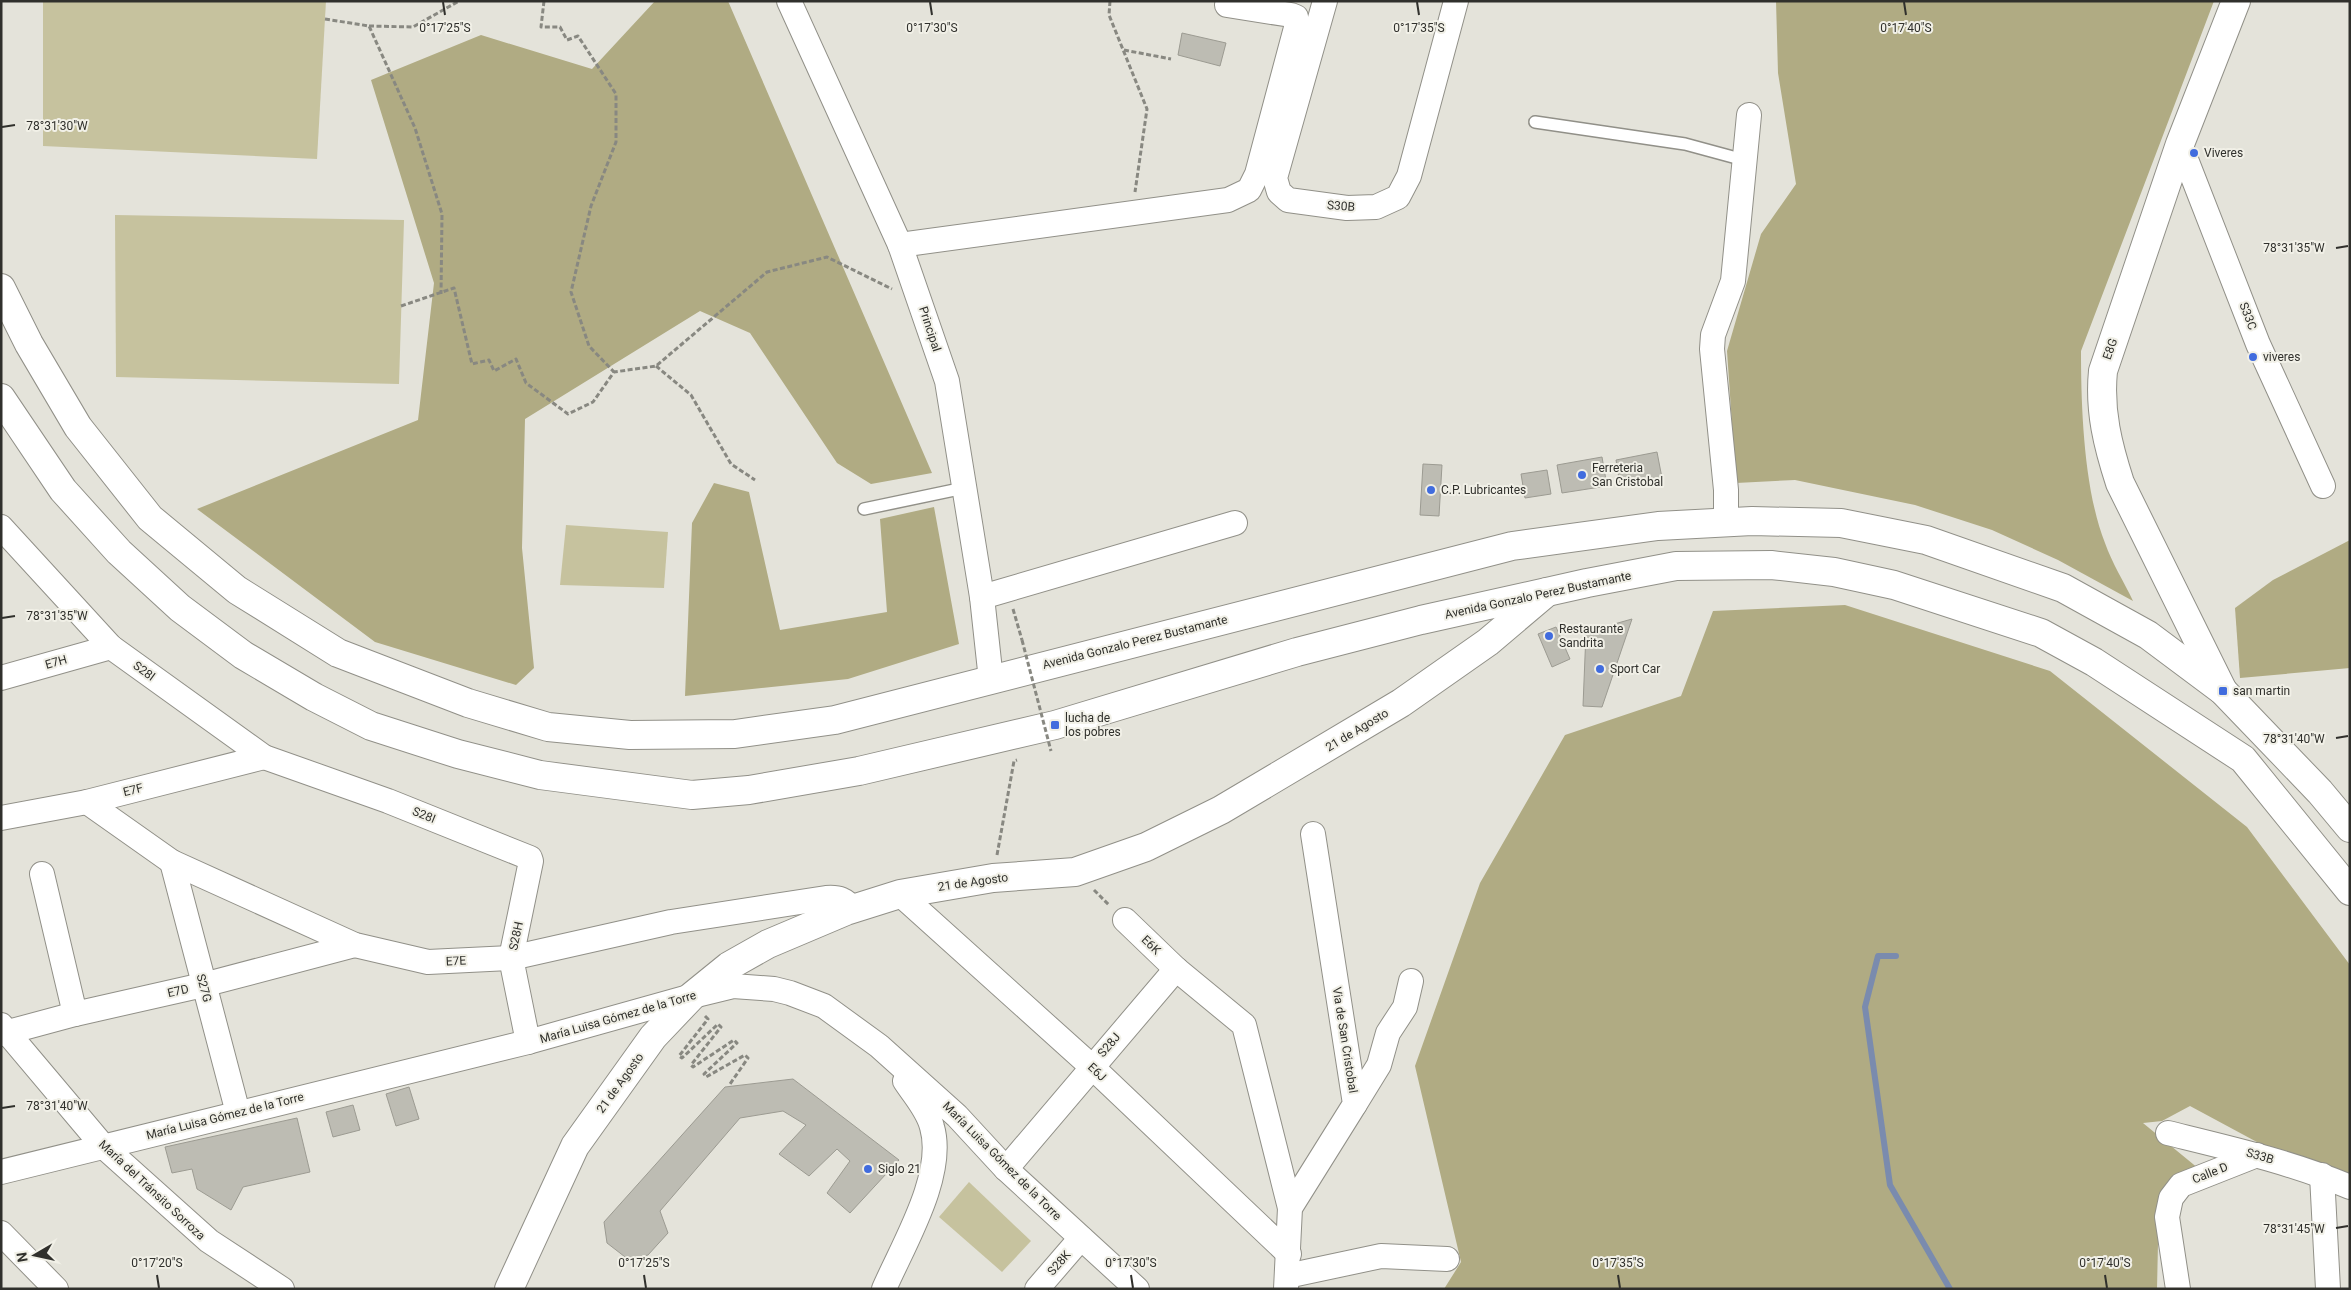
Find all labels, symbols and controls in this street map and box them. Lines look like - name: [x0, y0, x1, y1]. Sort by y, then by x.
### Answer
- text: 0°17'25"S: [419, 21, 471, 35]
- text: 0°17'30"S: [906, 21, 958, 35]
- text: 0°17'35"S: [1393, 21, 1445, 35]
- text: 0°17'40"S: [1880, 21, 1932, 35]
- text: 78°31'30"W: [26, 119, 88, 133]
- place label: Viveres: [2204, 146, 2243, 160]
- marker: Viveres: [2188, 147, 2200, 159]
- street label: S30B: [1326, 198, 1356, 214]
- text: 78°31'35"W: [2263, 241, 2325, 255]
- street label: S33C: [2236, 300, 2260, 332]
- street label: Principal: [916, 305, 944, 353]
- street label: E8G: [2100, 336, 2120, 362]
- place label: viveres: [2263, 350, 2300, 364]
- marker: viveres: [2247, 351, 2259, 363]
- place label: Ferreteria San Cristobal: [1592, 461, 1663, 489]
- marker: Ferreteria San Cristobal: [1576, 469, 1588, 481]
- place label: C.P. Lubricantes: [1441, 483, 1526, 497]
- marker: C.P. Lubricantes: [1425, 484, 1437, 496]
- street label: Avenida Gonzalo Perez Bustamante: [1444, 568, 1632, 622]
- text: 78°31'35"W: [26, 609, 88, 623]
- street label: Avenida Gonzalo Perez Bustamante: [1041, 612, 1229, 672]
- place label: Restaurante Sandrita: [1559, 622, 1623, 650]
- marker: Restaurante Sandrita: [1543, 630, 1555, 642]
- street label: E7H: [43, 652, 69, 672]
- street label: S28l: [130, 658, 158, 684]
- place label: Sport Car: [1610, 662, 1660, 676]
- marker: Sport Car: [1594, 663, 1606, 675]
- place label: san martin: [2233, 684, 2290, 698]
- marker: san martin: [2217, 685, 2229, 697]
- street label: 21 de Agosto: [1323, 706, 1391, 754]
- place label: lucha de los pobres: [1065, 711, 1121, 739]
- marker: lucha de los pobres: [1049, 719, 1061, 731]
- text: 78°31'40"W: [2263, 732, 2325, 746]
- street label: E7F: [122, 781, 145, 799]
- street label: S28I: [410, 804, 438, 826]
- street label: 21 de Agosto: [937, 870, 1009, 894]
- street label: S28H: [506, 920, 526, 952]
- street label: E6K: [1139, 933, 1164, 958]
- street label: E7E: [445, 953, 467, 969]
- street label: S27G: [194, 972, 214, 1004]
- street label: E7D: [166, 982, 190, 1000]
- street label: Via de San Cristobal: [1330, 986, 1360, 1094]
- street label: María Luisa Gómez de la Torre: [538, 988, 698, 1046]
- street label: S28J: [1095, 1030, 1123, 1060]
- street label: 21 de Agosto: [594, 1050, 647, 1116]
- street label: E6J: [1085, 1060, 1109, 1084]
- street label: María Luisa Gómez de la Torre: [145, 1090, 305, 1142]
- text: 78°31'40"W: [26, 1099, 88, 1113]
- street label: María Luisa Gómez de la Torre: [940, 1099, 1064, 1223]
- street label: María del Tránsito Sorroza: [96, 1137, 208, 1243]
- street label: S33B: [2245, 1145, 2275, 1167]
- street label: Calle D: [2190, 1159, 2230, 1186]
- place label: Siglo 21: [878, 1162, 921, 1176]
- marker: Siglo 21: [862, 1163, 874, 1175]
- text: 78°31'45"W: [2263, 1222, 2325, 1236]
- north arrow: [10, 1230, 60, 1280]
- street label: S28K: [1044, 1247, 1074, 1278]
- text: N: [13, 1251, 31, 1263]
- text: 0°17'20"S: [131, 1256, 183, 1270]
- text: 0°17'25"S: [618, 1256, 670, 1270]
- text: 0°17'30"S: [1105, 1256, 1157, 1270]
- text: 0°17'35"S: [1592, 1256, 1644, 1270]
- text: 0°17'40"S: [2079, 1256, 2131, 1270]

